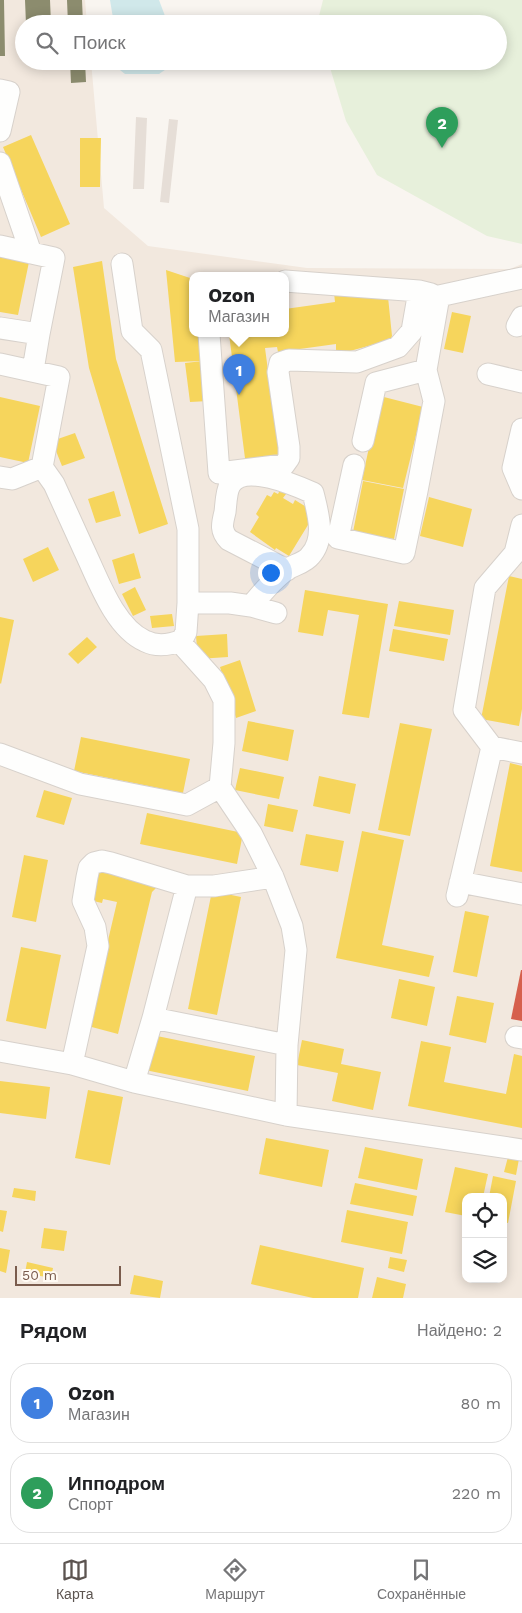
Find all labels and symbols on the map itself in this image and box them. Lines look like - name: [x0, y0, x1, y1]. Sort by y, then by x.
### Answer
- pin: 2: [426, 107, 458, 148]
- pin: 1: [223, 354, 255, 395]
- your location: [258, 560, 284, 586]
- scale bar: [15, 1263, 121, 1286]

